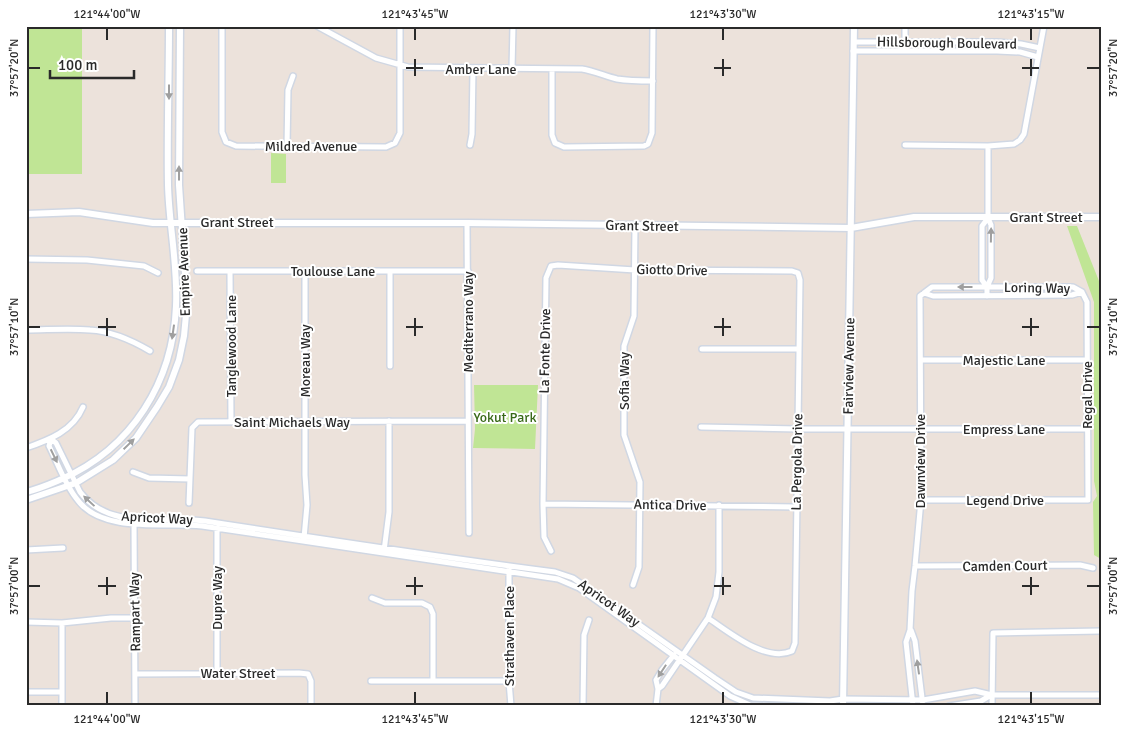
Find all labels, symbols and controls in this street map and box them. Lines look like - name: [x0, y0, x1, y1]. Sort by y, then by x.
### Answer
- text: 121°44'00"W: [73, 7, 141, 22]
- text: 121°43'45"W: [381, 7, 449, 22]
- text: 121°43'30"W: [689, 7, 757, 22]
- text: 121°43'15"W: [997, 7, 1065, 22]
- street label: Hillsborough Boulevard: [877, 33, 1017, 53]
- text: 37°57'20"N: [7, 39, 22, 97]
- text: 37°57'20"N: [1106, 39, 1121, 97]
- scale bar: [50, 48, 134, 80]
- text: 100 m: [58, 56, 98, 74]
- street label: Amber Lane: [445, 61, 517, 78]
- one-way arrow: [165, 85, 173, 101]
- street label: Mildred Avenue: [265, 138, 357, 155]
- one-way arrow: [175, 165, 183, 181]
- street label: Grant Street: [1009, 209, 1083, 226]
- street label: Grant Street: [200, 214, 274, 231]
- street label: Grant Street: [605, 217, 679, 235]
- street label: Empire Avenue: [174, 227, 194, 317]
- one-way arrow: [987, 227, 995, 243]
- street label: Giotto Drive: [636, 261, 708, 279]
- street label: Toulouse Lane: [291, 263, 375, 280]
- street label: Mediterrano Way: [460, 271, 477, 373]
- street label: Loring Way: [1004, 279, 1071, 297]
- one-way arrow: [956, 283, 972, 291]
- street label: Tanglewood Lane: [223, 295, 240, 397]
- text: 37°57'10"N: [7, 298, 22, 356]
- text: 37°57'10"N: [1106, 298, 1121, 356]
- street label: La Fonte Drive: [536, 308, 554, 394]
- street label: Fairview Avenue: [840, 317, 858, 415]
- street label: Moreau Way: [297, 324, 314, 398]
- one-way arrow: [169, 325, 177, 341]
- street label: Sofia Way: [616, 351, 633, 410]
- street label: Majestic Lane: [963, 352, 1045, 369]
- street label: Regal Drive: [1079, 361, 1096, 429]
- park label: Yokut Park: [474, 409, 536, 426]
- street label: La Pergola Drive: [788, 413, 806, 511]
- street label: Saint Michaels Way: [234, 414, 350, 431]
- street label: Dawnview Drive: [912, 414, 929, 508]
- street label: Empress Lane: [963, 421, 1045, 438]
- one-way arrow: [123, 438, 135, 450]
- one-way arrow: [50, 448, 58, 463]
- street label: Legend Drive: [966, 492, 1044, 509]
- one-way arrow: [83, 495, 95, 507]
- street label: Antica Drive: [633, 496, 707, 514]
- street label: Apricot Way: [121, 508, 194, 528]
- text: 37°57'00"N: [7, 557, 22, 615]
- street label: Camden Court: [962, 557, 1048, 575]
- text: 37°57'00"N: [1106, 557, 1121, 615]
- street label: Dupre Way: [209, 566, 226, 630]
- street label: Rampart Way: [126, 572, 144, 652]
- street label: Apricot Way: [575, 575, 644, 631]
- street label: Strathaven Place: [501, 586, 518, 686]
- one-way arrow: [914, 659, 922, 675]
- one-way arrow: [657, 664, 667, 678]
- street label: Water Street: [201, 665, 276, 682]
- text: 121°44'00"W: [73, 712, 141, 727]
- text: 121°43'45"W: [381, 712, 449, 727]
- text: 121°43'30"W: [689, 712, 757, 727]
- text: 121°43'15"W: [997, 712, 1065, 727]

